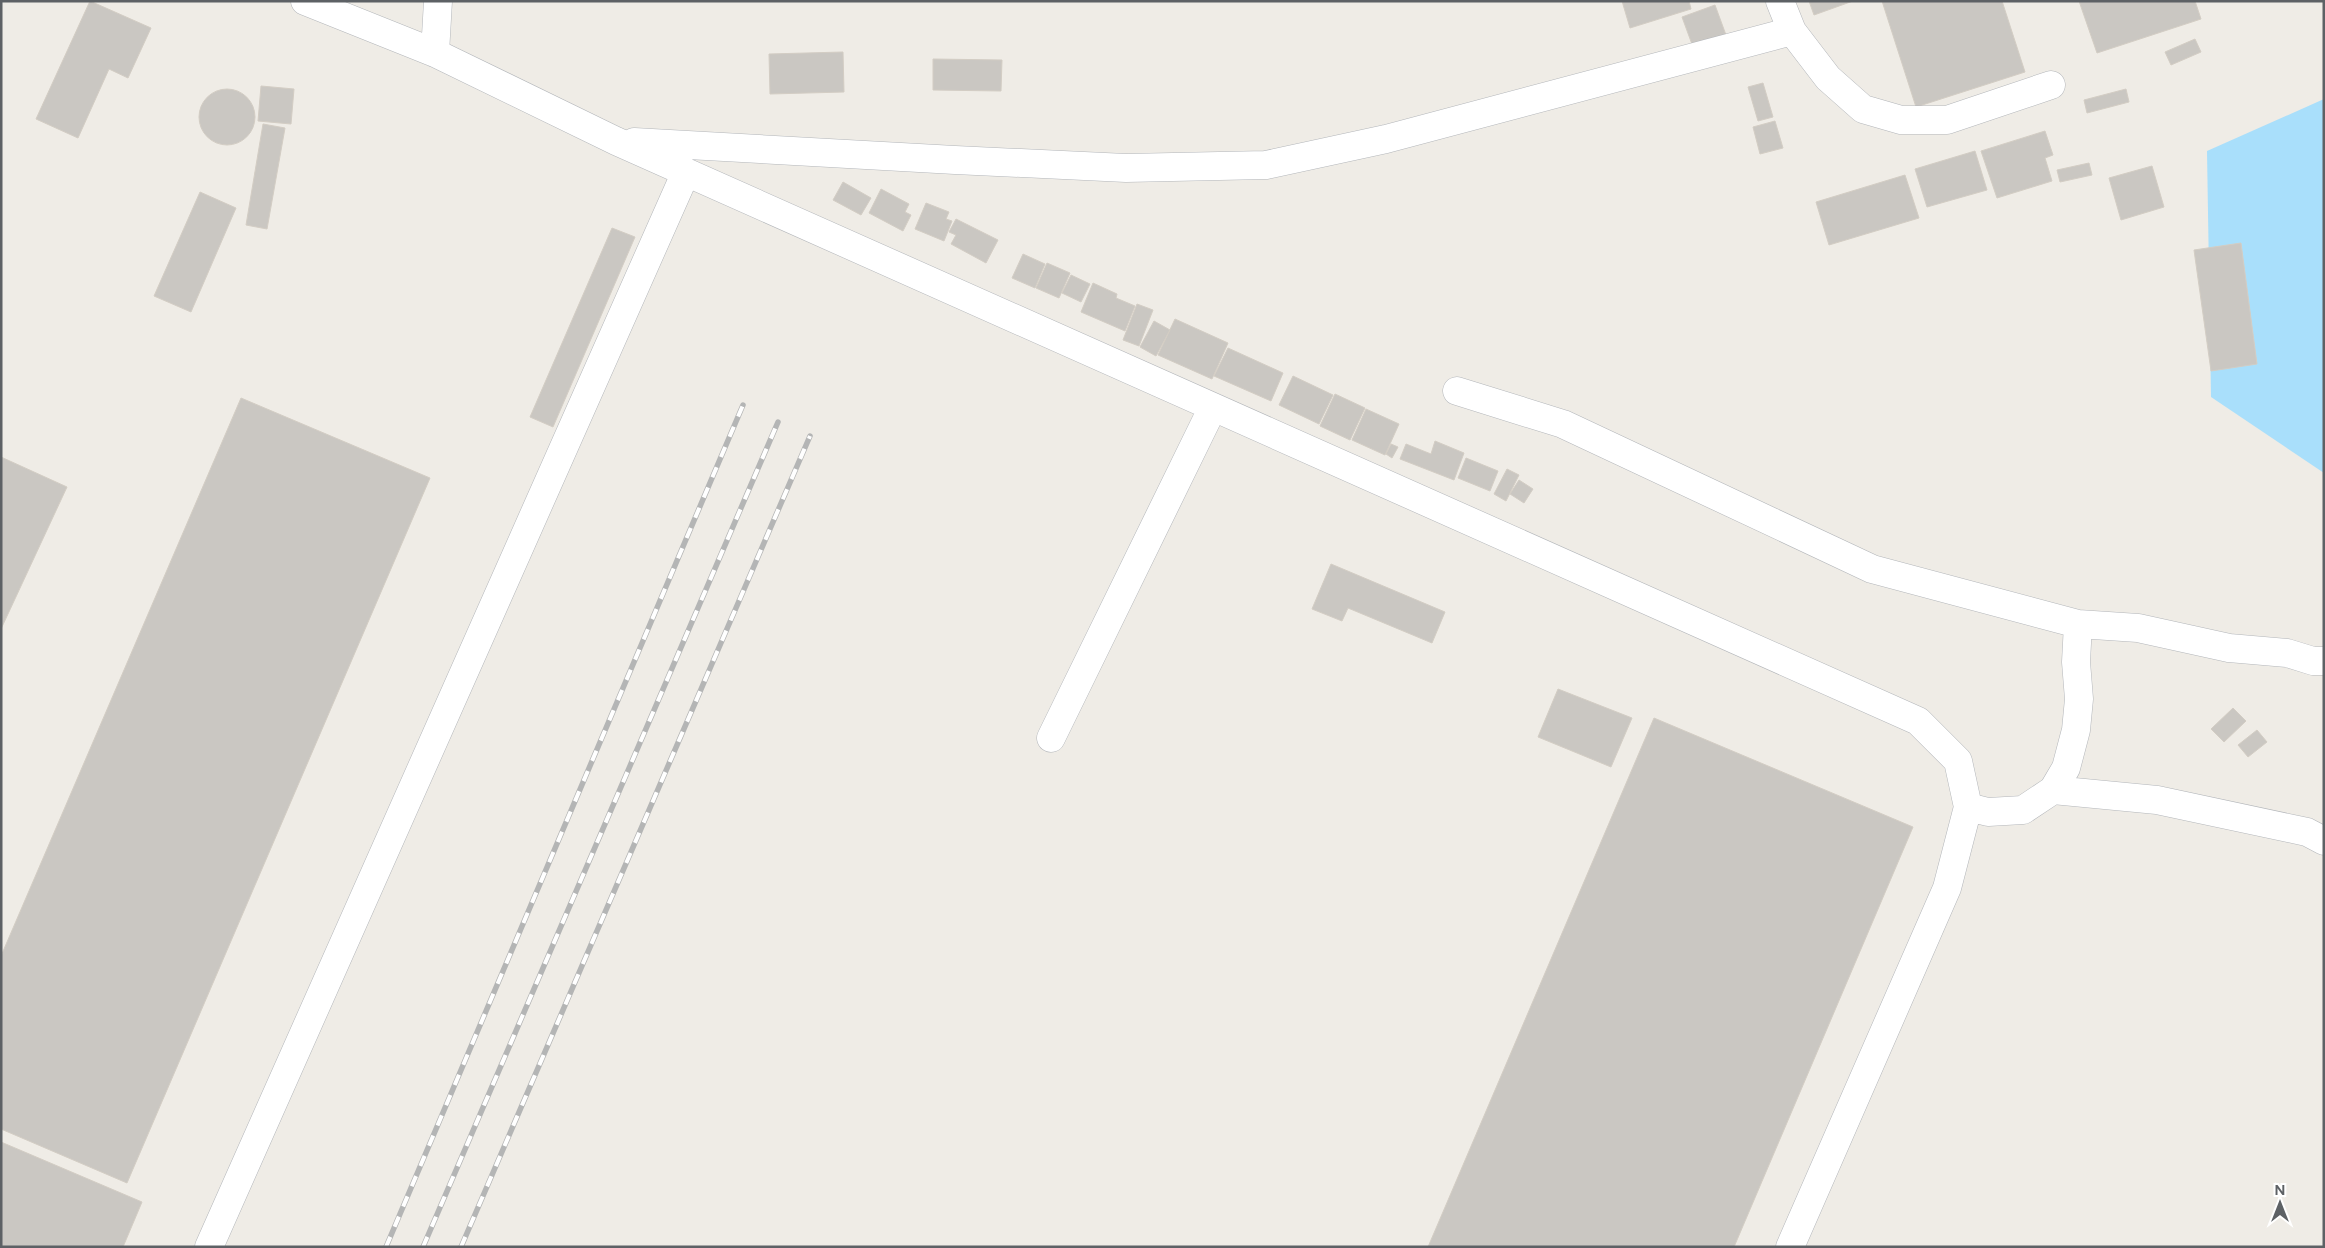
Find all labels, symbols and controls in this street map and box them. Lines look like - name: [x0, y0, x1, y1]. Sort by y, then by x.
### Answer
- north arrow: [2255, 1178, 2305, 1228]
- text: N: [2275, 1182, 2285, 1199]

